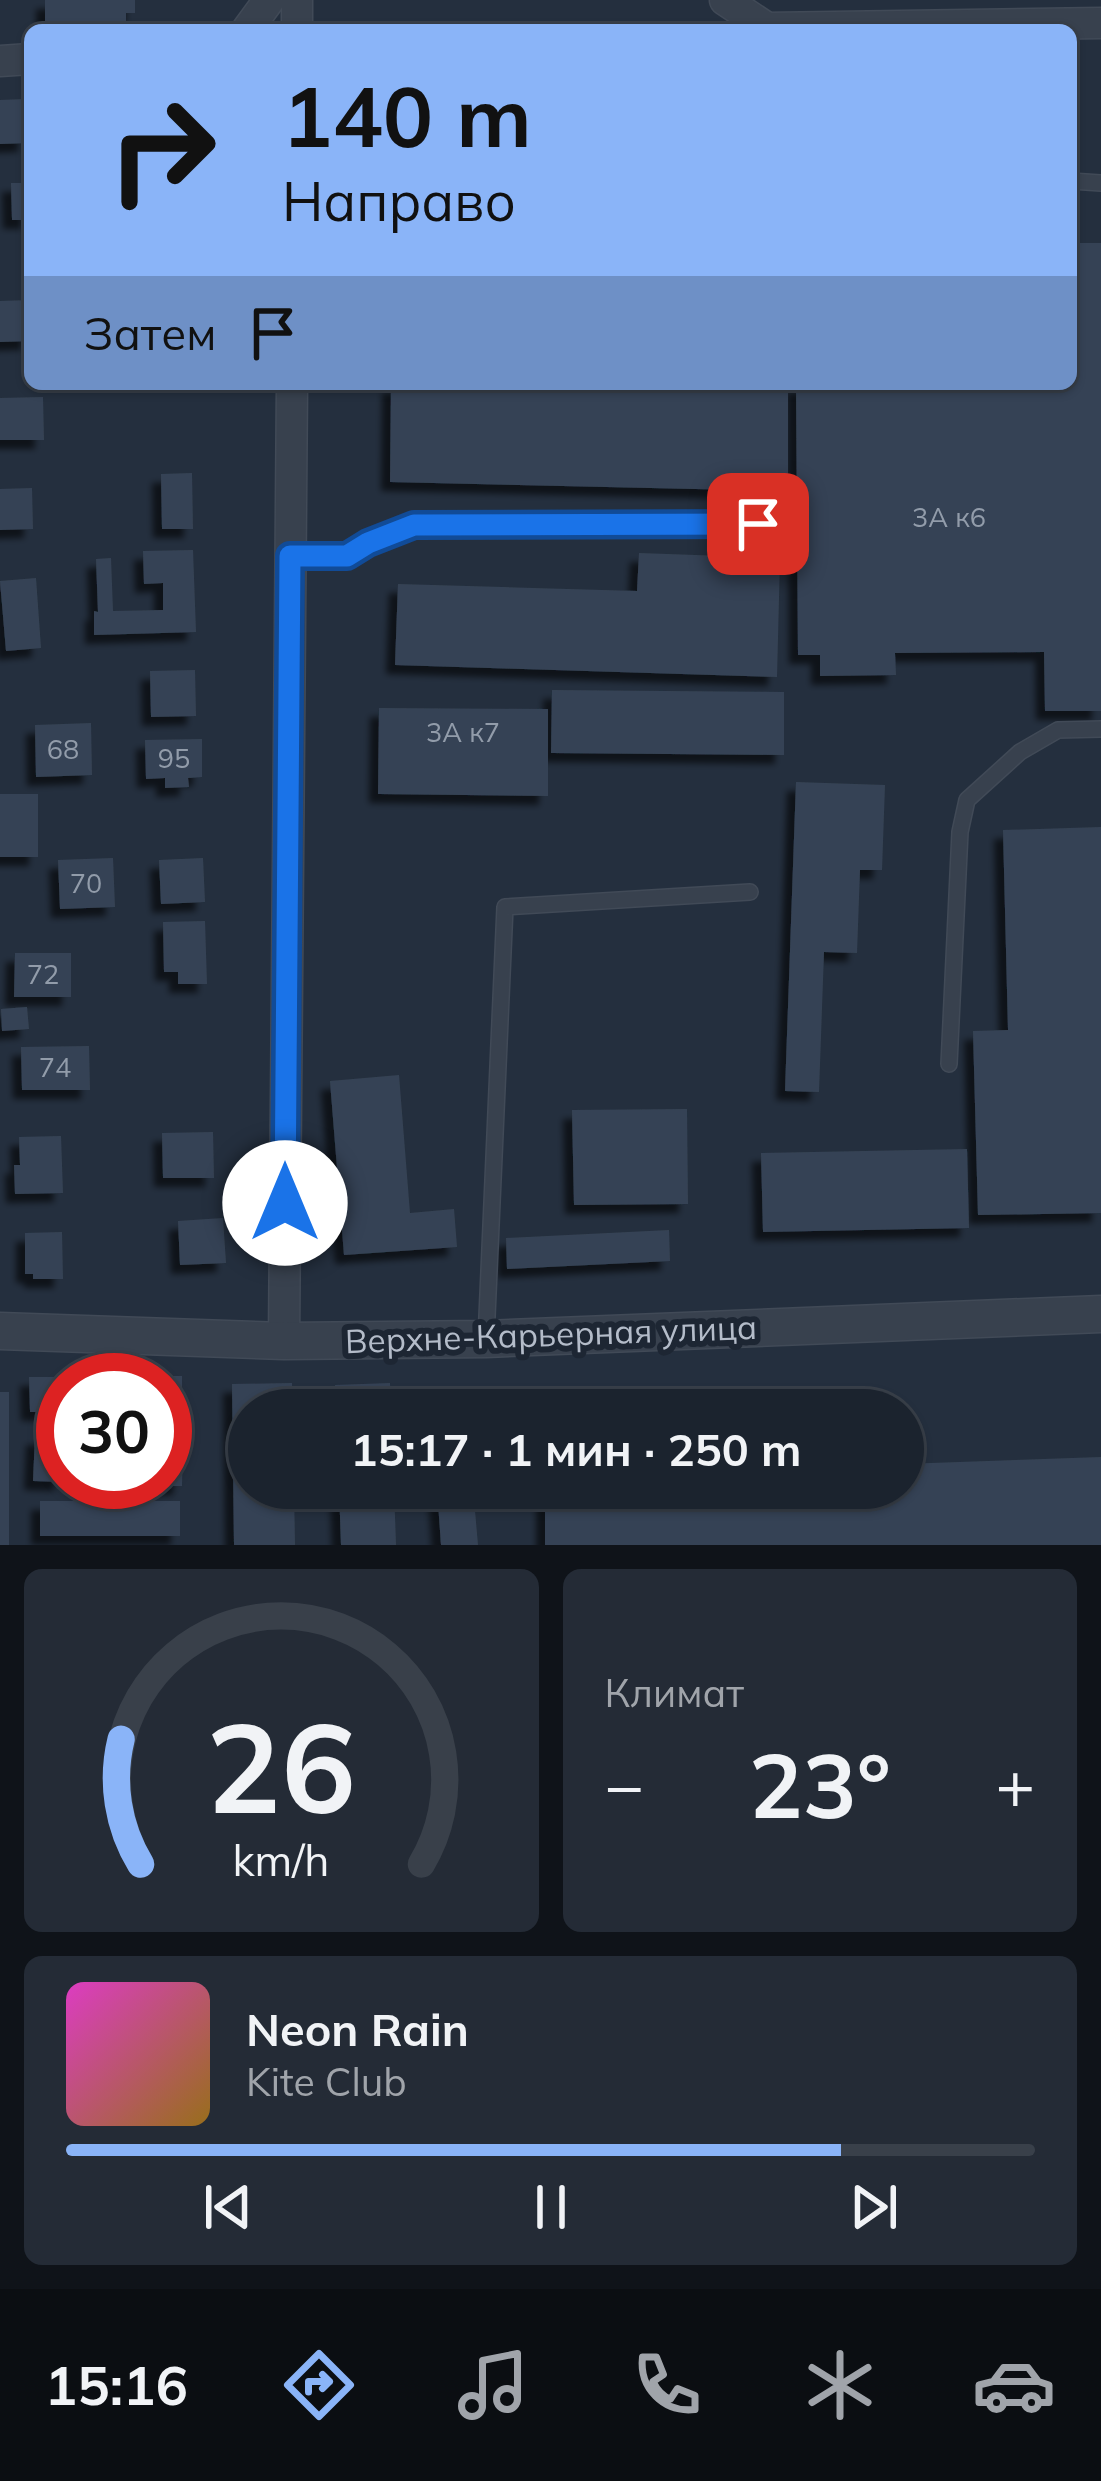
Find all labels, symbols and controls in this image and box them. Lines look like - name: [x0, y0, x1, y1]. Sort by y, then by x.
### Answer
- text: 140 m: [282, 63, 532, 168]
- icon: right: [84, 72, 240, 228]
- text: Направо: [282, 167, 516, 235]
- icon: arrive: [240, 300, 306, 366]
- text: Затем: [84, 305, 216, 361]
- pin: [707, 473, 809, 575]
- icon: arrive: [725, 491, 791, 557]
- house number: 3А к6: [912, 500, 986, 534]
- house number: 3А к7: [426, 715, 500, 749]
- house number: 68: [47, 732, 79, 766]
- house number: 95: [158, 741, 190, 775]
- house number: 70: [70, 866, 102, 900]
- house number: 72: [27, 957, 59, 991]
- house number: 74: [39, 1050, 71, 1084]
- position arrow: [222, 1140, 348, 1266]
- street label: Верхне-Карьерная улица: [344, 1306, 758, 1361]
- speed limit sign: 30: [36, 1353, 192, 1509]
- text: 15:17 · 1 мин · 250 m: [350, 1421, 802, 1477]
- text: Климат: [605, 1668, 744, 1717]
- text: 26: [206, 1688, 356, 1844]
- text: 23°: [749, 1728, 891, 1841]
- text: −: [605, 1743, 644, 1826]
- text: +: [995, 1743, 1035, 1826]
- text: km/h: [233, 1832, 330, 1886]
- text: Neon Rain: [246, 2001, 469, 2057]
- text: Kite Club: [246, 2057, 407, 2106]
- icon: previous: [195, 2174, 261, 2240]
- icon: pause: [518, 2174, 584, 2240]
- icon: next: [841, 2174, 907, 2240]
- icon: directions: [277, 2343, 361, 2427]
- icon: music: [451, 2343, 535, 2427]
- icon: phone: [625, 2343, 709, 2427]
- icon: climate: [798, 2343, 882, 2427]
- icon: car: [972, 2343, 1056, 2427]
- text: 15:16: [45, 2351, 188, 2419]

